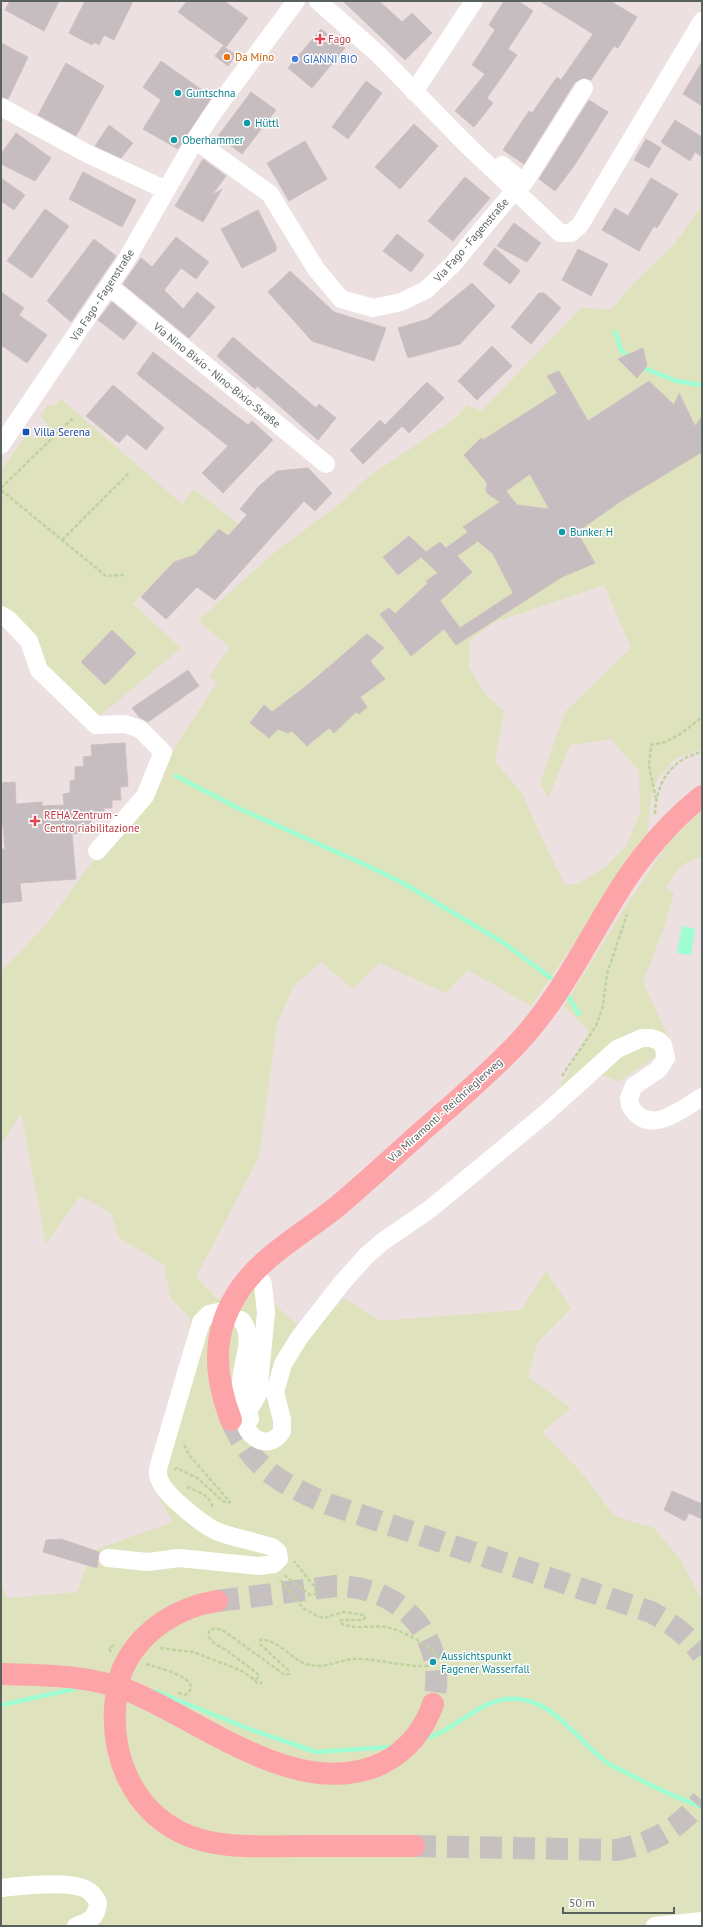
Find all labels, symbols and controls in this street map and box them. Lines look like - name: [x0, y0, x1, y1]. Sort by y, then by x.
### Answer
- place label: Fago: [328, 32, 351, 46]
- marker: Fago: [315, 34, 325, 44]
- place label: Da Mino: [235, 50, 274, 64]
- marker: Da Mino: [222, 52, 232, 62]
- place label: GIANNI BIO: [303, 52, 357, 66]
- marker: GIANNI BIO: [290, 54, 300, 64]
- place label: Guntschna: [186, 86, 236, 100]
- marker: Guntschna: [173, 88, 183, 98]
- place label: Hüttl: [255, 116, 280, 130]
- marker: Hüttl: [242, 118, 252, 128]
- place label: Oberhammer: [182, 133, 244, 147]
- marker: Oberhammer: [169, 135, 179, 145]
- street label: Via Fago - Fagenstraße: [430, 195, 512, 286]
- street label: Via Fago - Fagenstraße: [66, 246, 137, 344]
- street label: Via Nino Bixio - Nino-Bixio-Straße: [150, 319, 284, 431]
- place label: Villa Serena: [33, 425, 90, 439]
- marker: Villa Serena: [21, 427, 31, 437]
- place label: Bunker H: [570, 525, 613, 539]
- marker: Bunker H: [557, 527, 567, 537]
- place label: REHA Zentrum - Centro riabilitazione: [44, 808, 140, 835]
- marker: REHA Zentrum - Centro riabilitazione: [29, 815, 41, 827]
- street label: Via Miramonti - Reichrieglerweg: [384, 1055, 505, 1166]
- place label: Aussichtspunkt Fagener Wasserfall: [441, 1649, 531, 1676]
- marker: Aussichtspunkt Fagener Wasserfall: [428, 1657, 438, 1667]
- scale bar: [563, 1889, 674, 1915]
- text: 50 m: [569, 1895, 595, 1910]

